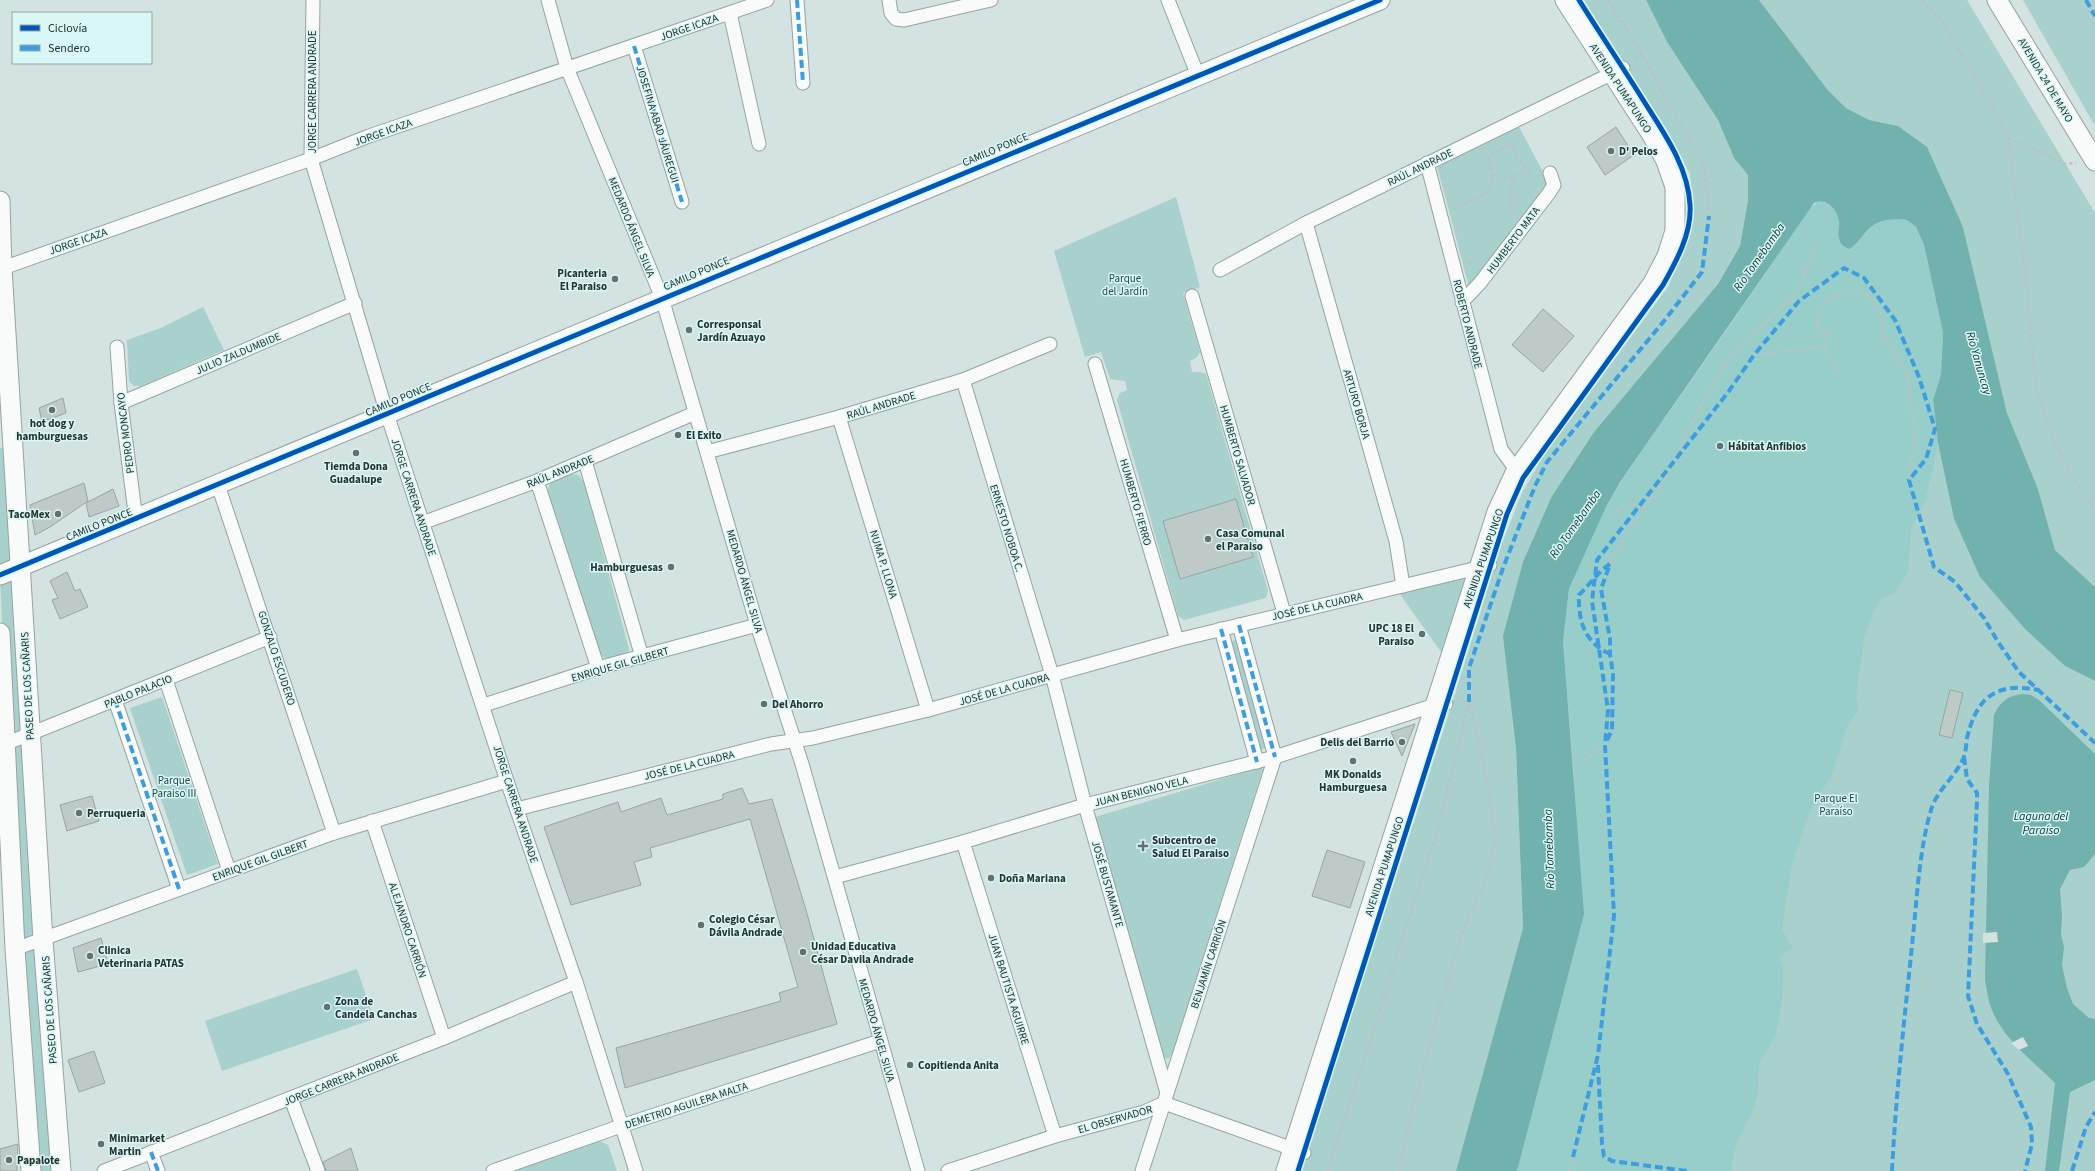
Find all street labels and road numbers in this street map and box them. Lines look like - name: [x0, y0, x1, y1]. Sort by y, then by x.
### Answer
- street label: JORGE ICAZA: [658, 11, 720, 44]
- street label: JORGE CARRERA ANDRADE: [305, 30, 320, 154]
- street label: AVENIDA 24 DE MAYO: [2014, 35, 2077, 125]
- street label: AVENIDA PUMAPUNGO: [1586, 41, 1655, 136]
- street label: JOSEFINA ABAD JÁUREGUI: [632, 63, 683, 185]
- street label: JORGE ICAZA: [352, 115, 414, 150]
- street label: CAMILO PONCE: [960, 129, 1031, 170]
- street label: RAÚL ANDRADE: [1385, 145, 1456, 190]
- street label: MEDARDO ÁNGEL SILVA: [605, 175, 659, 280]
- street label: HUMBERTO MATA: [1483, 204, 1544, 277]
- street label: JORGE ICAZA: [47, 225, 109, 258]
- street label: CAMILO PONCE: [661, 253, 732, 294]
- street label: ROBERTO ANDRADE: [1449, 278, 1486, 371]
- street label: JULIO ZALDUMBIDE: [193, 329, 283, 378]
- street label: ARTURO BORJA: [1339, 368, 1374, 441]
- street label: CAMILO PONCE: [363, 379, 434, 420]
- street label: RAÚL ANDRADE: [845, 388, 918, 423]
- street label: PEDRO MONCAYO: [113, 392, 138, 474]
- street label: HUMBERTO SALVADOR: [1216, 403, 1259, 507]
- street label: JORGE CARRERA ANDRADE: [387, 436, 440, 558]
- street label: RAÚL ANDRADE: [524, 451, 596, 492]
- street label: HUMBERTO FIERRO: [1116, 457, 1155, 547]
- street label: ERNESTO NOBOA C.: [986, 482, 1027, 574]
- street label: CAMILO PONCE: [64, 504, 135, 545]
- street label: AVENIDA PUMAPUNGO: [1459, 507, 1507, 610]
- street label: MEDARDO ÁNGEL SILVA: [723, 528, 766, 635]
- street label: NUMA P. LLONA: [866, 528, 901, 600]
- street label: JOSÉ DE LA CUADRA: [1270, 589, 1364, 624]
- street label: GONZALO ESCUDERO: [254, 609, 299, 707]
- street label: PASEO DE LOS CAÑARIS: [17, 631, 38, 741]
- street label: ENRIQUE GIL GILBERT: [570, 643, 671, 686]
- street label: JOSÉ DE LA CUADRA: [957, 669, 1051, 709]
- street label: PABLO PALACIO: [102, 671, 174, 712]
- street label: JORGE CARRERA ANDRADE: [489, 743, 542, 865]
- street label: JOSÉ DE LA CUADRA: [642, 747, 736, 784]
- street label: JUAN BENIGNO VELA: [1093, 773, 1190, 810]
- street label: AVENIDA PUMAPUNGO: [1361, 814, 1408, 918]
- street label: ENRIQUE GIL GILBERT: [210, 836, 310, 885]
- street label: JOSÉ BUSTAMANTE: [1088, 839, 1127, 930]
- street label: ALEJANDRO CARRIÓN: [385, 880, 430, 980]
- street label: BENJAMÍN CARRIÓN: [1187, 918, 1230, 1011]
- street label: JUAN BAUTISTA AGUIRRE: [984, 932, 1033, 1047]
- street label: PASEO DE LOS CAÑARIS: [38, 955, 61, 1065]
- street label: MEDARDO ÁNGEL SILVA: [855, 977, 898, 1084]
- street label: JORGE CARRERA ANDRADE: [281, 1049, 401, 1109]
- street label: DEMETRIO AGUILERA MALTA: [623, 1078, 750, 1132]
- street label: EL OBSERVADOR: [1076, 1102, 1154, 1137]

